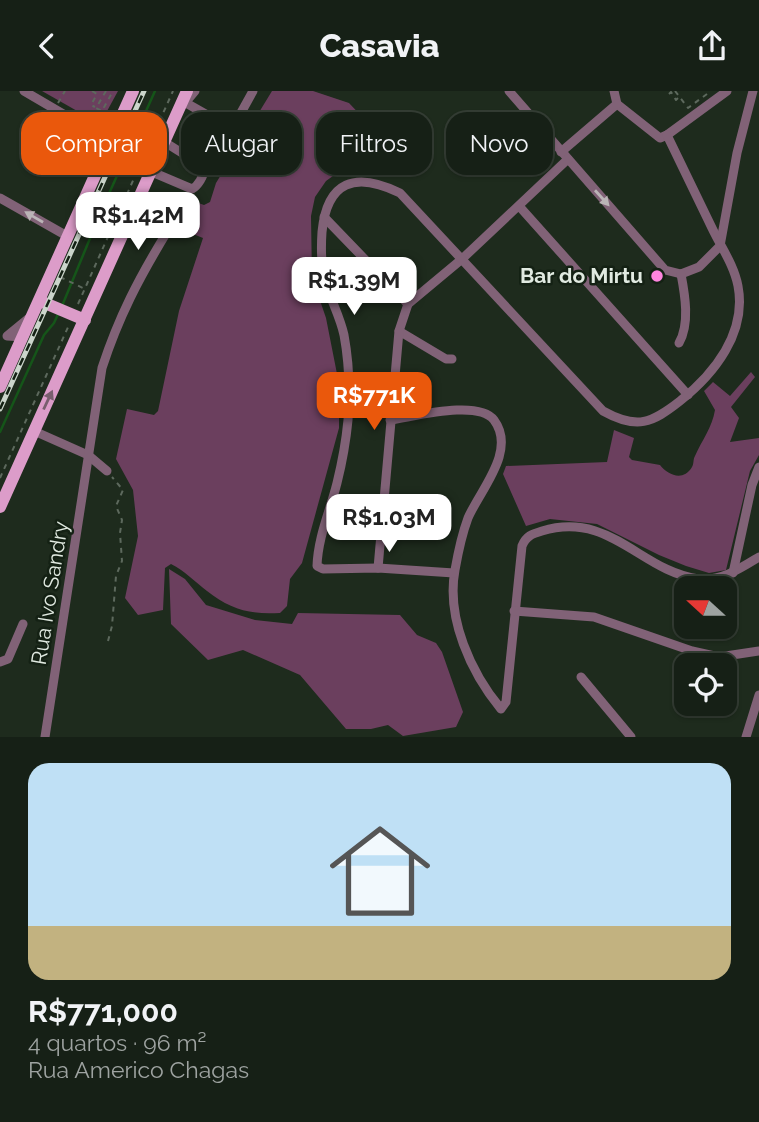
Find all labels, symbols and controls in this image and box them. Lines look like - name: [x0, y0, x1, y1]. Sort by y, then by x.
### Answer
- icon: back: [28, 27, 66, 65]
- text: Casavia: [320, 27, 439, 64]
- icon: share: [693, 27, 731, 65]
- chip: Comprar: [21, 112, 167, 175]
- chip: Alugar: [181, 112, 302, 175]
- chip: Filtros: [316, 112, 432, 175]
- chip: Novo: [446, 112, 553, 175]
- one-way arrow: [594, 189, 610, 207]
- pin: R$1.42M: [73, 193, 203, 252]
- text: R$1.42M: [92, 201, 184, 228]
- one-way arrow: [24, 211, 43, 223]
- pin: R$1.39M: [289, 257, 419, 317]
- place label: Bar do Mirtu: [520, 263, 643, 288]
- text: R$1.39M: [308, 266, 400, 293]
- marker: Bar do Mirtu: [649, 268, 665, 284]
- pin: R$771K: [317, 373, 431, 432]
- text: R$771K: [333, 381, 415, 408]
- one-way arrow: [42, 390, 54, 410]
- pin: R$1.03M: [324, 495, 454, 554]
- text: R$1.03M: [342, 503, 436, 530]
- street label: Rua Ivo Sandry: [26, 519, 73, 666]
- north arrow: [674, 576, 737, 639]
- map controls: [674, 576, 737, 716]
- button: locate: [674, 653, 737, 716]
- icon: home: [317, 808, 443, 934]
- text: R$771,000: [28, 994, 178, 1029]
- text: 4 quartos · 96 m²: [28, 1029, 207, 1056]
- text: Rua Americo Chagas: [28, 1056, 249, 1083]

